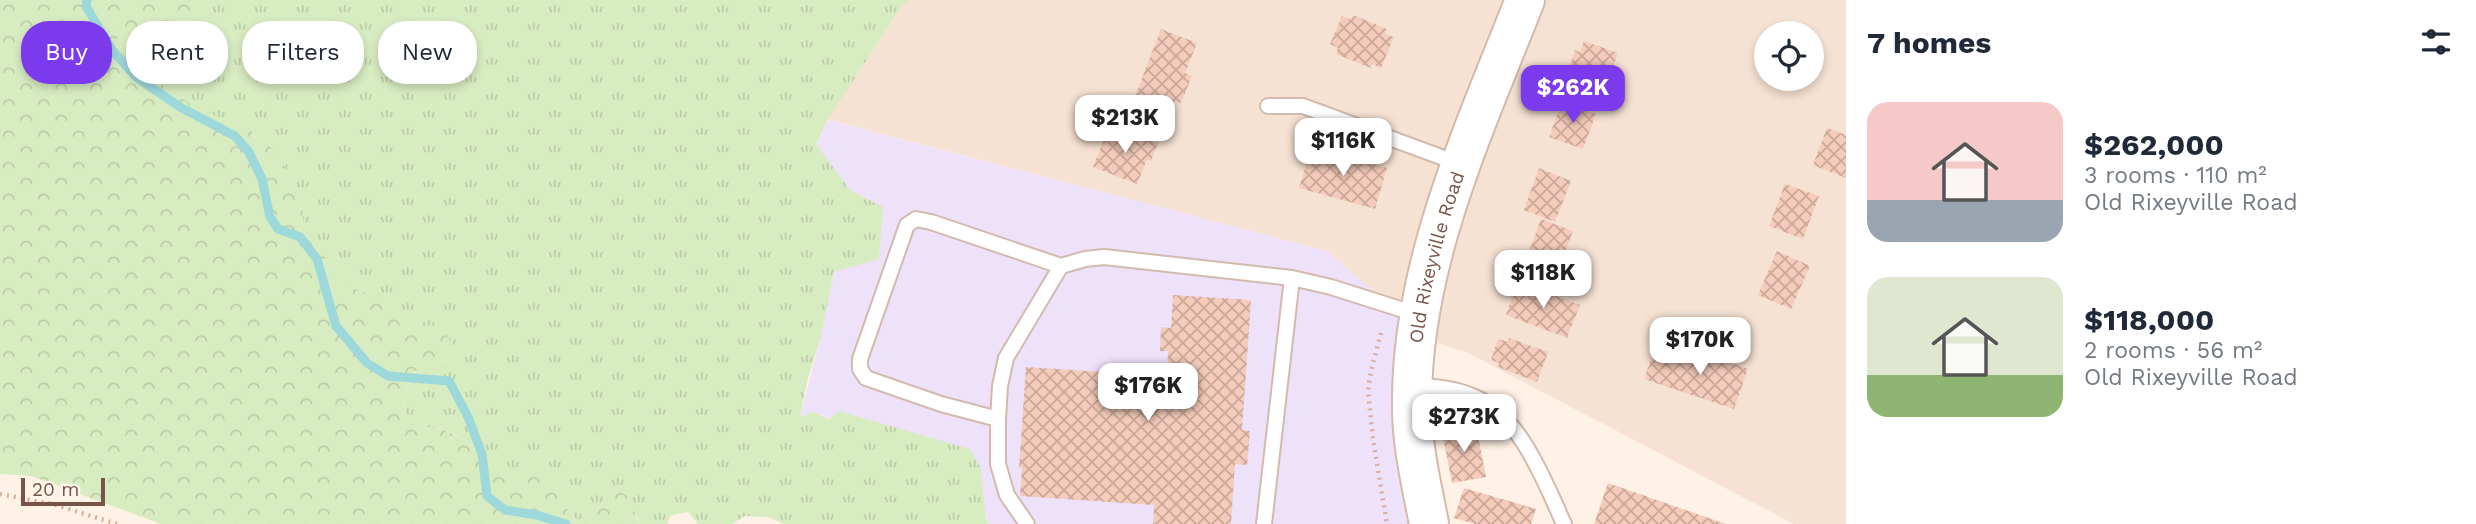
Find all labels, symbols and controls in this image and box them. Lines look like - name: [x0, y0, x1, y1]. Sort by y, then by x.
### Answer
- chip: Buy: [21, 21, 112, 84]
- chip: Rent: [126, 21, 228, 84]
- chip: Filters: [242, 21, 364, 84]
- chip: New: [378, 21, 477, 84]
- map controls: [1754, 21, 1824, 91]
- button: locate: [1754, 21, 1824, 91]
- icon: filters: [2417, 23, 2455, 61]
- text: 7 homes: [1867, 25, 1991, 60]
- pin: $262K: [1524, 66, 1622, 125]
- text: $262K: [1537, 74, 1609, 101]
- pin: $213K: [1076, 96, 1174, 155]
- text: $213K: [1091, 104, 1159, 131]
- pin: $116K: [1294, 118, 1392, 178]
- text: $116K: [1311, 127, 1375, 154]
- text: $262,000: [2084, 127, 2224, 162]
- icon: home: [1923, 130, 2007, 214]
- text: 3 rooms · 110 m²: [2084, 162, 2267, 189]
- street label: Old Rixeyville Road: [1404, 168, 1469, 344]
- text: Old Rixeyville Road: [2084, 189, 2298, 216]
- pin: $118K: [1494, 250, 1592, 310]
- text: $118K: [1511, 259, 1575, 286]
- text: $118,000: [2084, 302, 2214, 337]
- icon: home: [1923, 305, 2007, 389]
- pin: $170K: [1651, 318, 1749, 377]
- text: $170K: [1666, 326, 1734, 353]
- text: 2 rooms · 56 m²: [2084, 337, 2262, 364]
- pin: $176K: [1099, 364, 1197, 423]
- text: Old Rixeyville Road: [2084, 364, 2298, 391]
- text: $176K: [1114, 372, 1182, 399]
- pin: $273K: [1415, 394, 1513, 454]
- text: $273K: [1428, 403, 1500, 430]
- scale bar: [21, 475, 105, 507]
- text: 20 m: [32, 478, 79, 501]

